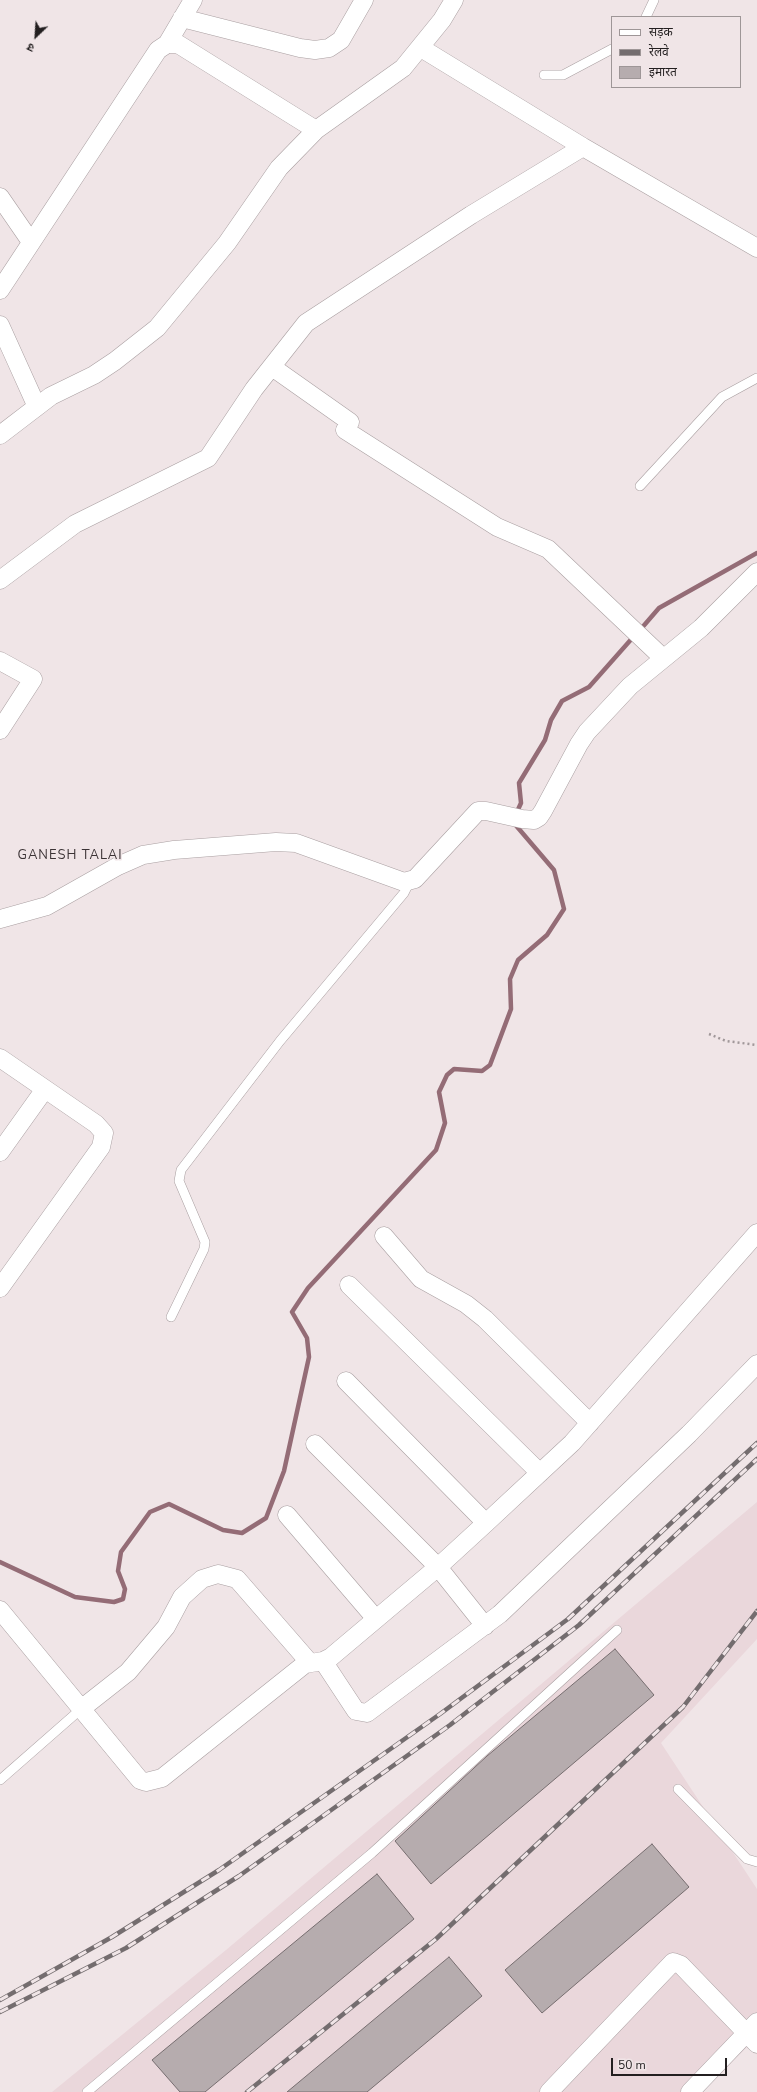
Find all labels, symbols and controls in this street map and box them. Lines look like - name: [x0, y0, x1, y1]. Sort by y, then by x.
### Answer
- north arrow: [16, 16, 56, 56]
- legend: [611, 16, 741, 88]
- text: सड़क: [649, 24, 673, 40]
- text: उ: [25, 39, 37, 55]
- text: रेलवे: [649, 44, 669, 60]
- text: इमारत: [649, 64, 677, 80]
- district label: GANESH TALAI: [17, 848, 123, 864]
- scale bar: [613, 2050, 729, 2076]
- text: 50 m: [618, 2057, 646, 2073]

